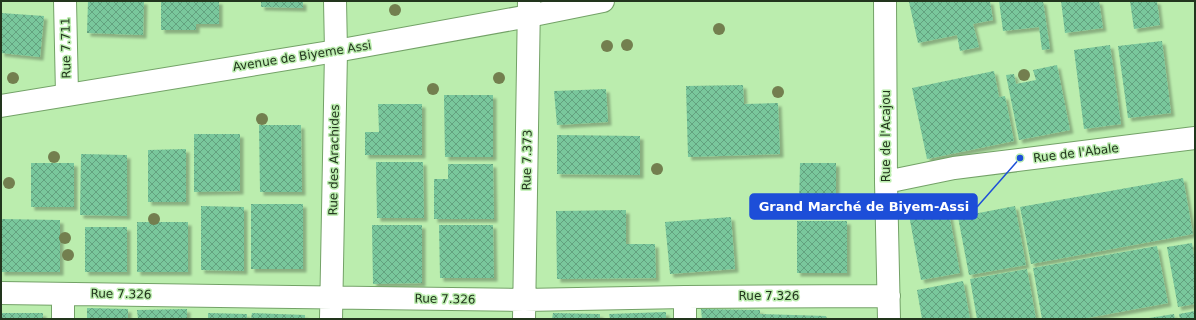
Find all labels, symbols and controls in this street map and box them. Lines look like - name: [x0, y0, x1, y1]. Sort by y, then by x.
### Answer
- street label: Rue 7.711: [58, 17, 74, 79]
- street label: Avenue de Biyeme Assi: [232, 38, 372, 74]
- street label: Rue de l'Acajou: [879, 90, 893, 182]
- street label: Rue des Arachides: [326, 104, 342, 216]
- street label: Rue 7.373: [519, 129, 535, 191]
- street label: Rue de l'Abale: [1032, 141, 1120, 165]
- callout: Grand Marché de Biyem-Assi: [750, 194, 977, 219]
- text: Grand Marché de Biyem-Assi: [759, 199, 969, 214]
- street label: Rue 7.326: [90, 286, 152, 302]
- street label: Rue 7.326: [739, 289, 799, 303]
- street label: Rue 7.326: [414, 291, 476, 307]

